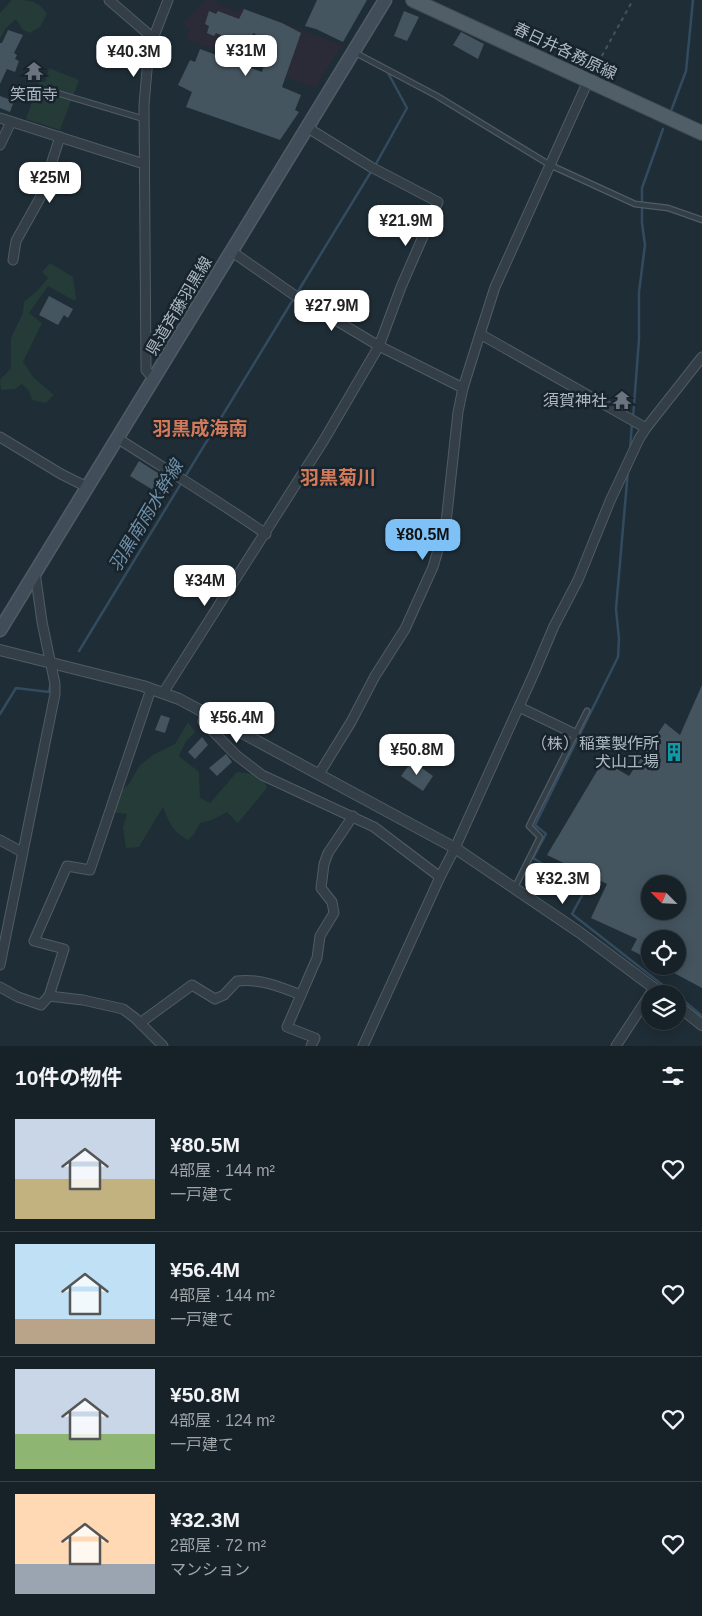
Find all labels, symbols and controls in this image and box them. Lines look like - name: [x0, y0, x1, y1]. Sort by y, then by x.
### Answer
- street label: 春日井各務原線: [511, 20, 619, 82]
- pin: ¥31M: [216, 34, 276, 77]
- pin: ¥40.3M: [93, 36, 175, 78]
- text: ¥31M: [226, 42, 266, 59]
- text: ¥40.3M: [107, 43, 161, 60]
- temple icon: 笑面寺: [23, 60, 45, 82]
- place label: 笑面寺: [10, 86, 58, 103]
- pin: ¥25M: [20, 162, 80, 204]
- text: ¥25M: [30, 169, 70, 186]
- pin: ¥21.9M: [365, 204, 447, 247]
- text: ¥21.9M: [379, 212, 433, 229]
- street label: 県道斉藤羽黒線: [143, 254, 215, 358]
- pin: ¥27.9M: [291, 290, 373, 332]
- text: ¥27.9M: [305, 297, 359, 314]
- temple icon: 須賀神社: [611, 389, 633, 411]
- place label: 須賀神社: [543, 392, 607, 409]
- district label: 羽黒成海南: [152, 418, 248, 439]
- water label: 羽黒南雨水幹線: [105, 455, 188, 575]
- district label: 羽黒菊川: [300, 467, 376, 488]
- pin: ¥80.5M: [382, 518, 464, 561]
- text: ¥80.5M: [396, 526, 450, 543]
- pin: ¥34M: [175, 564, 235, 607]
- text: ¥34M: [185, 572, 225, 589]
- pin: ¥56.4M: [196, 702, 278, 744]
- text: ¥56.4M: [210, 709, 264, 726]
- pin: ¥50.8M: [376, 734, 458, 776]
- place label: （株）稲葉製作所 犬山工場: [531, 735, 659, 770]
- text: ¥50.8M: [390, 741, 444, 758]
- building icon: （株）稲葉製作所 犬山工場: [663, 741, 685, 763]
- pin: ¥32.3M: [522, 862, 604, 905]
- text: ¥32.3M: [536, 870, 590, 887]
- north arrow: [641, 875, 686, 920]
- map controls: [641, 875, 686, 1030]
- button: locate: [641, 930, 686, 975]
- button: layers: [641, 985, 686, 1030]
- icon: filters: [659, 1062, 687, 1090]
- text: 10件の物件: [15, 1066, 122, 1089]
- text: ¥80.5M: [170, 1133, 240, 1156]
- icon: home: [55, 1139, 115, 1199]
- icon: heart: [659, 1155, 687, 1183]
- text: 4部屋 · 144 m²: [170, 1162, 275, 1179]
- text: 一戸建て: [170, 1186, 234, 1203]
- text: ¥56.4M: [170, 1258, 240, 1281]
- icon: home: [55, 1264, 115, 1324]
- icon: heart: [659, 1280, 687, 1308]
- text: 4部屋 · 144 m²: [170, 1287, 275, 1304]
- text: 一戸建て: [170, 1311, 234, 1328]
- text: ¥50.8M: [170, 1383, 240, 1406]
- icon: home: [55, 1389, 115, 1449]
- icon: heart: [659, 1405, 687, 1433]
- text: 4部屋 · 124 m²: [170, 1412, 275, 1429]
- text: 一戸建て: [170, 1436, 234, 1453]
- text: ¥32.3M: [170, 1508, 240, 1531]
- icon: home: [55, 1514, 115, 1574]
- icon: heart: [659, 1530, 687, 1558]
- text: 2部屋 · 72 m²: [170, 1537, 266, 1554]
- text: マンション: [170, 1561, 250, 1578]

